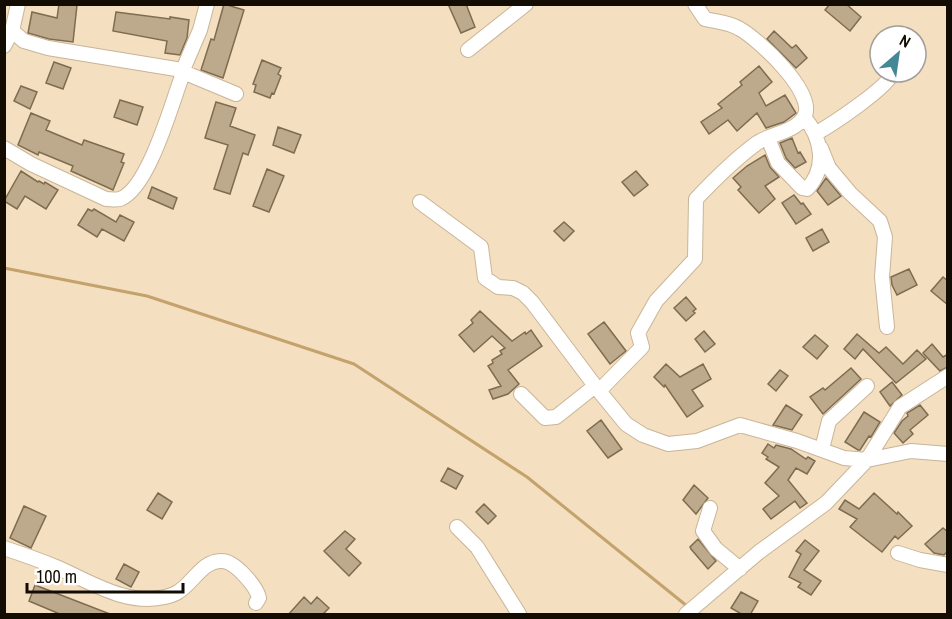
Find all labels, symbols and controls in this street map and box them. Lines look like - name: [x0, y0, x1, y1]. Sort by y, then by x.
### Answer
- north arrow: [868, 24, 928, 84]
- text: N: [896, 29, 915, 53]
- scale bar: [27, 556, 183, 594]
- text: 100 m: [36, 564, 77, 589]

